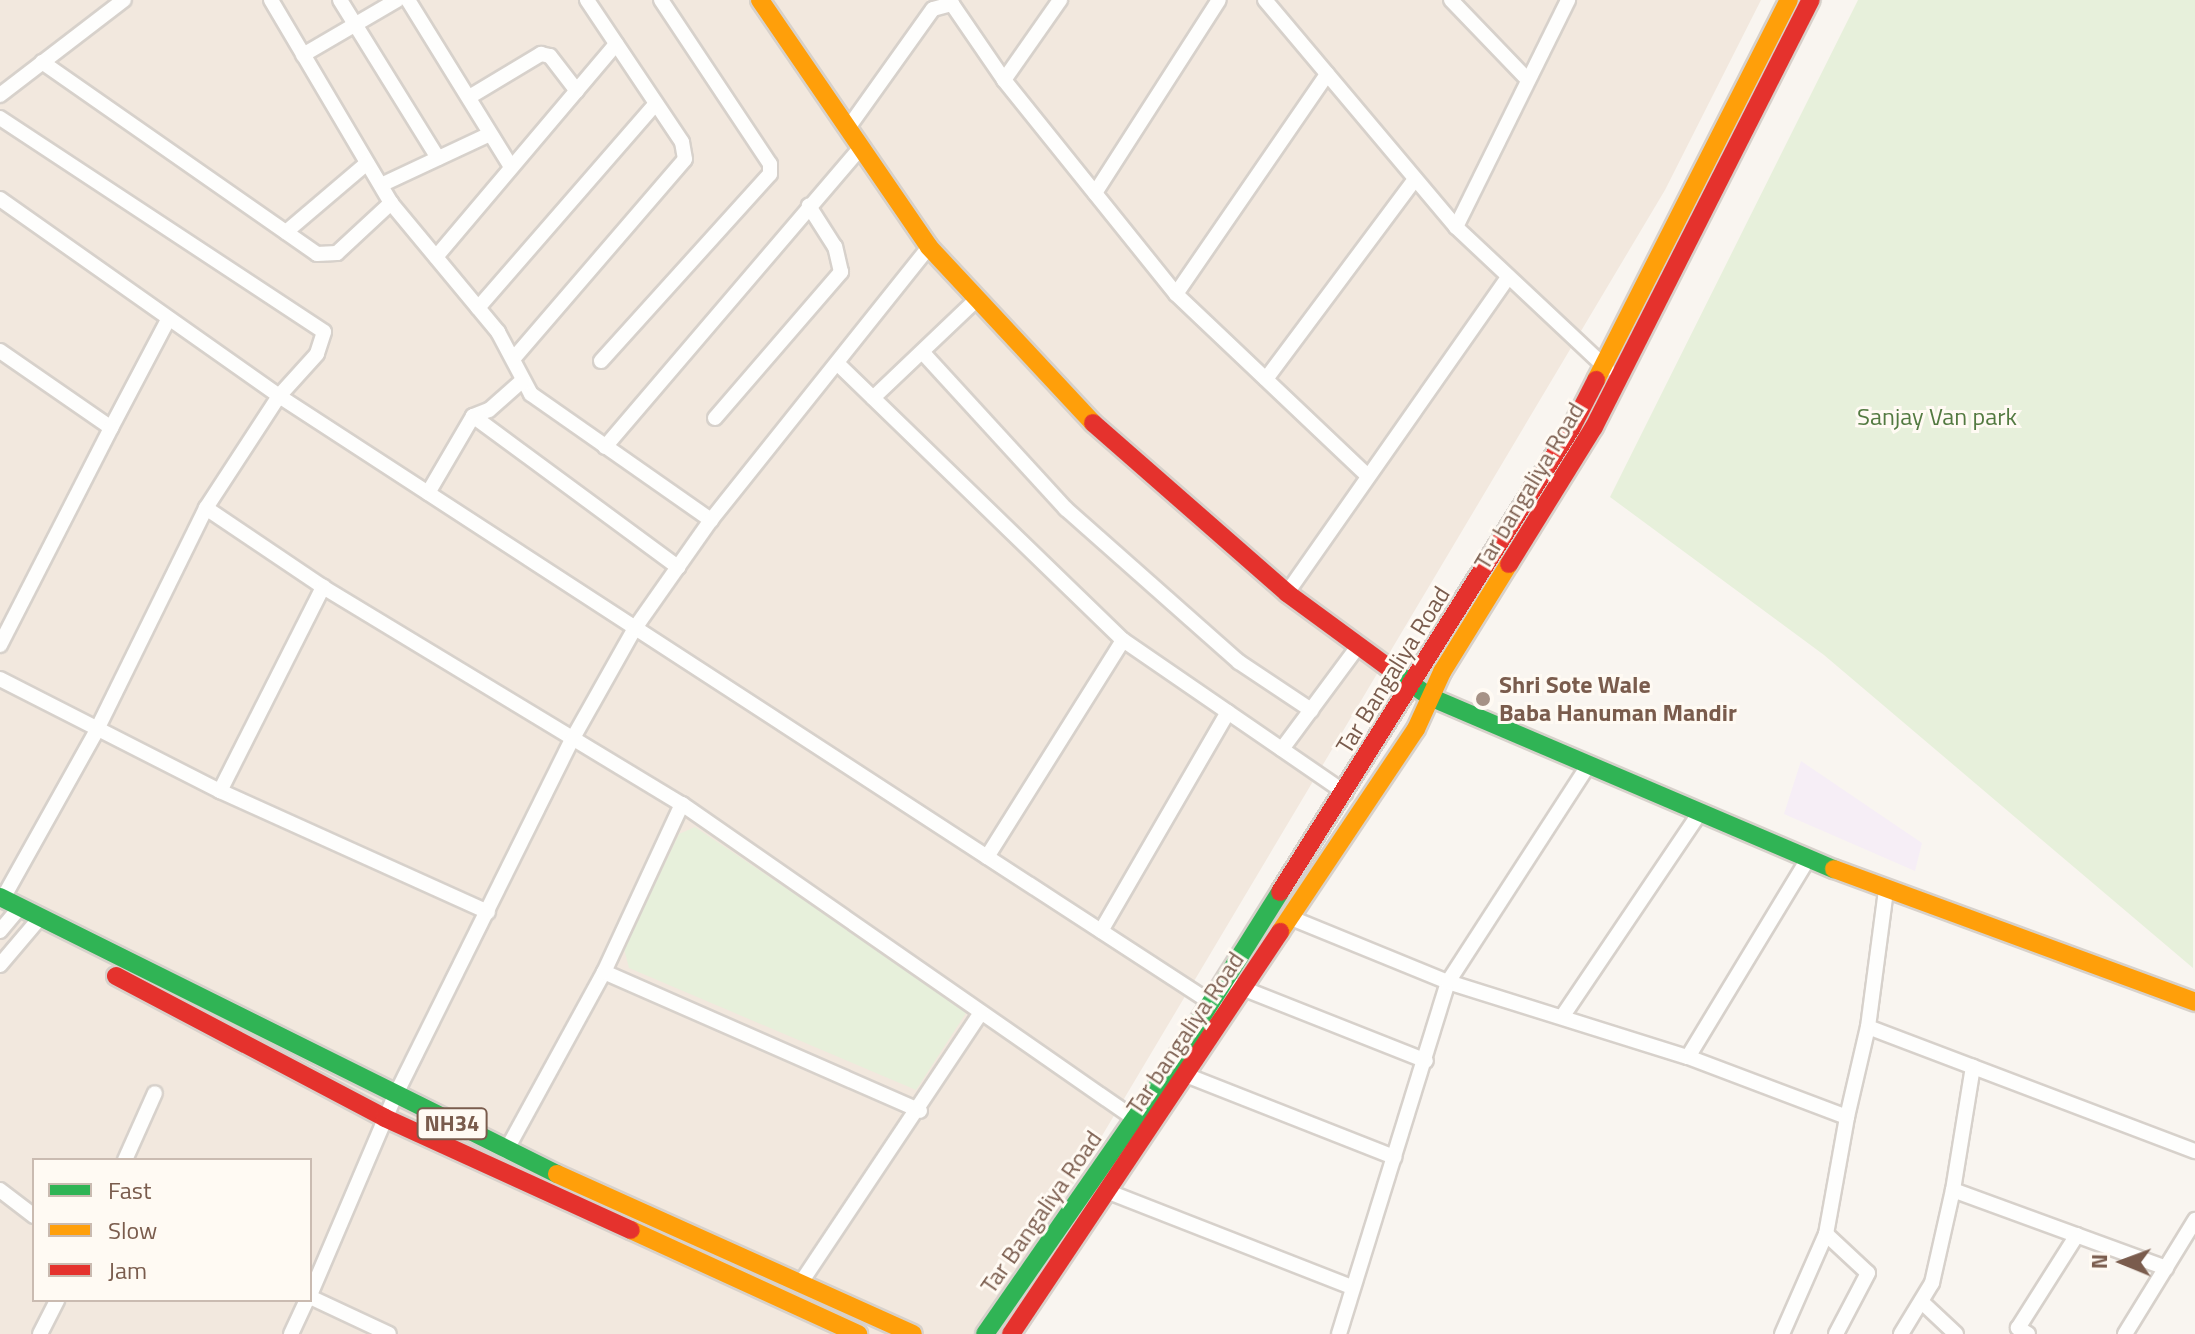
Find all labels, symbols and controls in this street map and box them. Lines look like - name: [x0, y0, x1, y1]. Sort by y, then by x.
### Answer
- street label: Tar bangaliya Road: [1468, 397, 1590, 575]
- park label: Sanjay Van park: [1857, 403, 2017, 431]
- street label: Tar Bangaliya Road: [1330, 581, 1456, 759]
- place label: Shri Sote Wale Baba Hanuman Mandir: [1499, 671, 1737, 727]
- marker: Shri Sote Wale Baba Hanuman Mandir: [1474, 690, 1492, 708]
- street label: Tar bangaliya Road: [1120, 946, 1250, 1120]
- road number: NH34: [416, 1106, 488, 1142]
- street label: Tar Bangaliya Road: [974, 1125, 1108, 1299]
- legend: [32, 1158, 312, 1302]
- text: Fast: [108, 1172, 151, 1208]
- text: Slow: [108, 1212, 157, 1248]
- north arrow: [2083, 1222, 2163, 1302]
- text: Jam: [108, 1252, 147, 1288]
- text: N: [2082, 1254, 2116, 1270]

